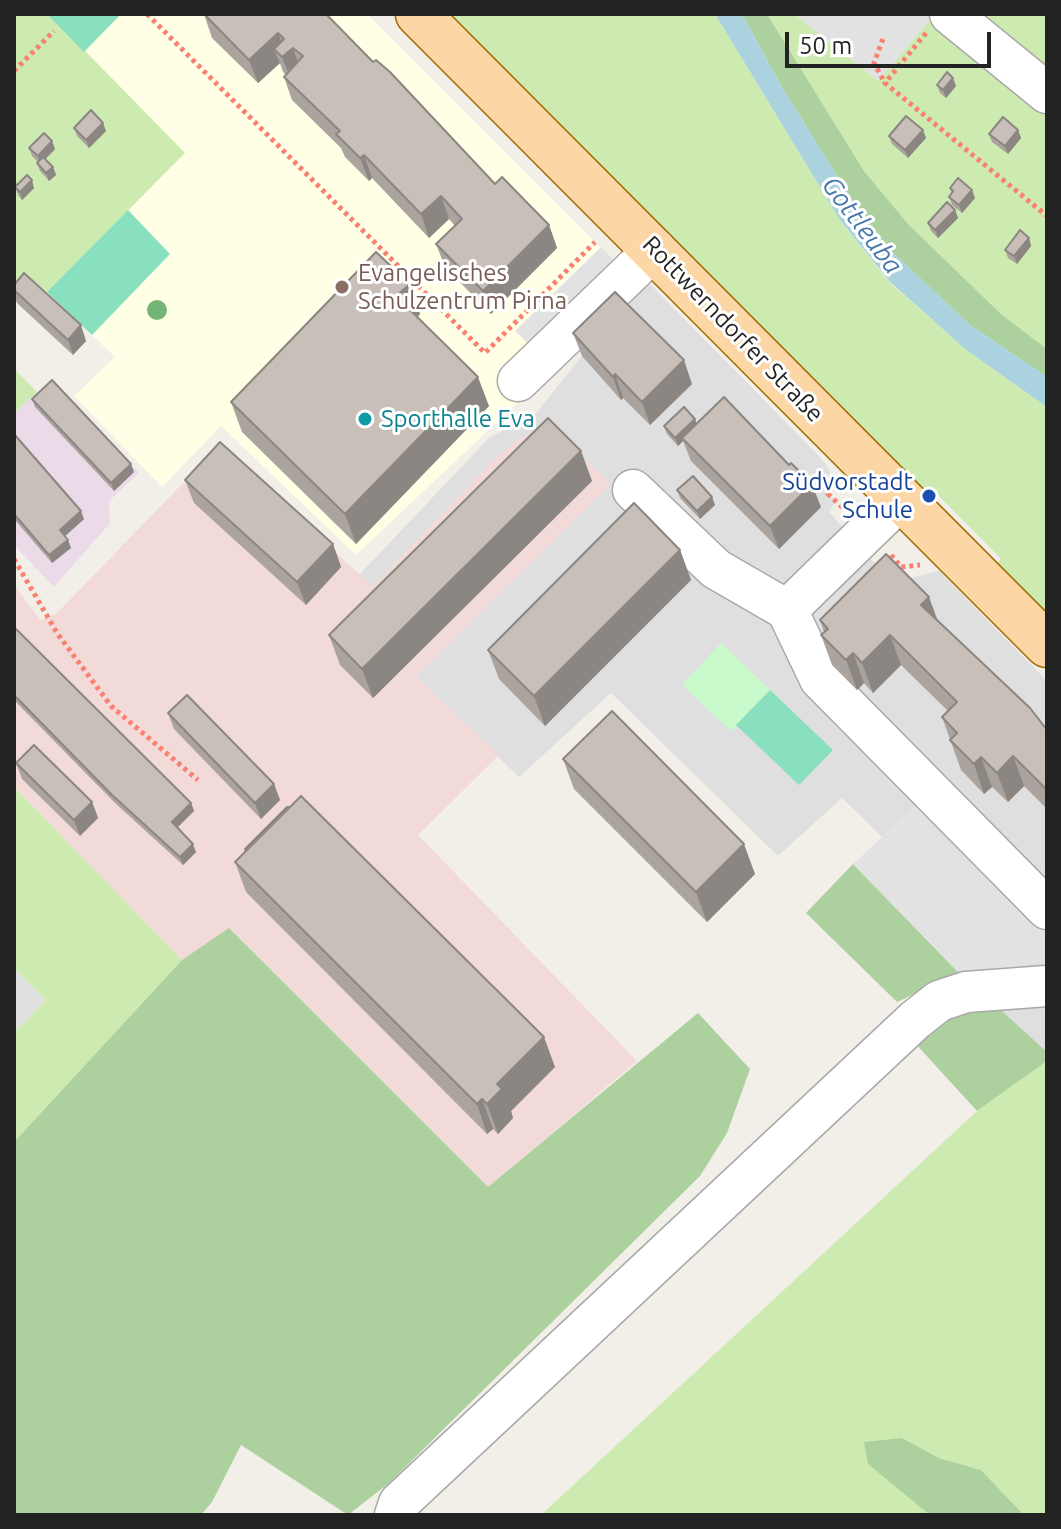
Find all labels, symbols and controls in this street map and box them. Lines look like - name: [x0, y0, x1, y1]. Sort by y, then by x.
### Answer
- scale bar: [789, 16, 995, 66]
- text: 50 m: [799, 32, 852, 59]
- water label: Gottleuba: [815, 170, 909, 280]
- street label: Rottwerndorfer Straße: [637, 230, 829, 428]
- place label: Evangelisches Schulzentrum Pirna: [358, 259, 567, 315]
- marker: Evangelisches Schulzentrum Pirna: [333, 278, 351, 296]
- place label: Sporthalle Eva: [381, 405, 535, 433]
- marker: Sporthalle Eva: [356, 410, 374, 428]
- place label: Südvorstadt Schule: [782, 468, 913, 524]
- marker: Südvorstadt Schule: [920, 487, 938, 505]

